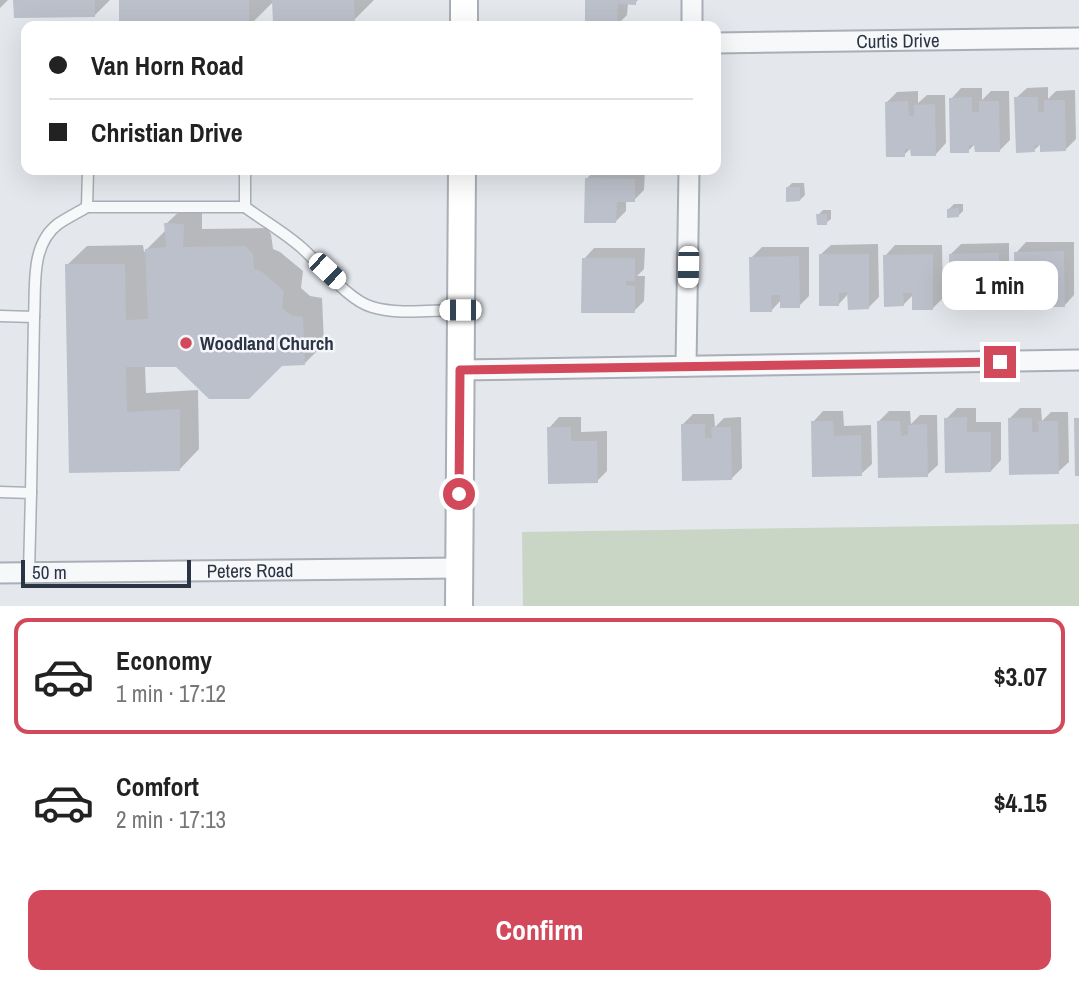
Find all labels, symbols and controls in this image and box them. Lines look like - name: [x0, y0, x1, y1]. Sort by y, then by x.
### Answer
- street label: Curtis Drive: [856, 27, 940, 54]
- text: Van Horn Road: [91, 48, 244, 83]
- text: Christian Drive: [91, 115, 243, 150]
- car: [678, 246, 699, 288]
- car: [305, 249, 350, 293]
- callout: 1 min: [942, 260, 1058, 310]
- text: 1 min: [975, 270, 1025, 301]
- car: [440, 300, 482, 321]
- place label: Woodland Church: [200, 330, 334, 356]
- marker: Woodland Church: [178, 335, 194, 351]
- route end: [984, 346, 1016, 378]
- route start: [443, 478, 475, 510]
- scale bar: [21, 557, 191, 589]
- street label: Peters Road: [207, 557, 293, 584]
- text: 50 m: [32, 559, 67, 585]
- text: Economy: [116, 643, 212, 678]
- icon: car: [32, 645, 95, 708]
- text: $3.07: [994, 659, 1047, 694]
- text: 1 min · 17:12: [116, 678, 226, 709]
- text: Comfort: [116, 769, 199, 804]
- icon: car: [32, 771, 95, 834]
- text: $4.15: [994, 785, 1047, 820]
- text: 2 min · 17:13: [116, 804, 226, 835]
- button: Confirm: [28, 890, 1051, 970]

